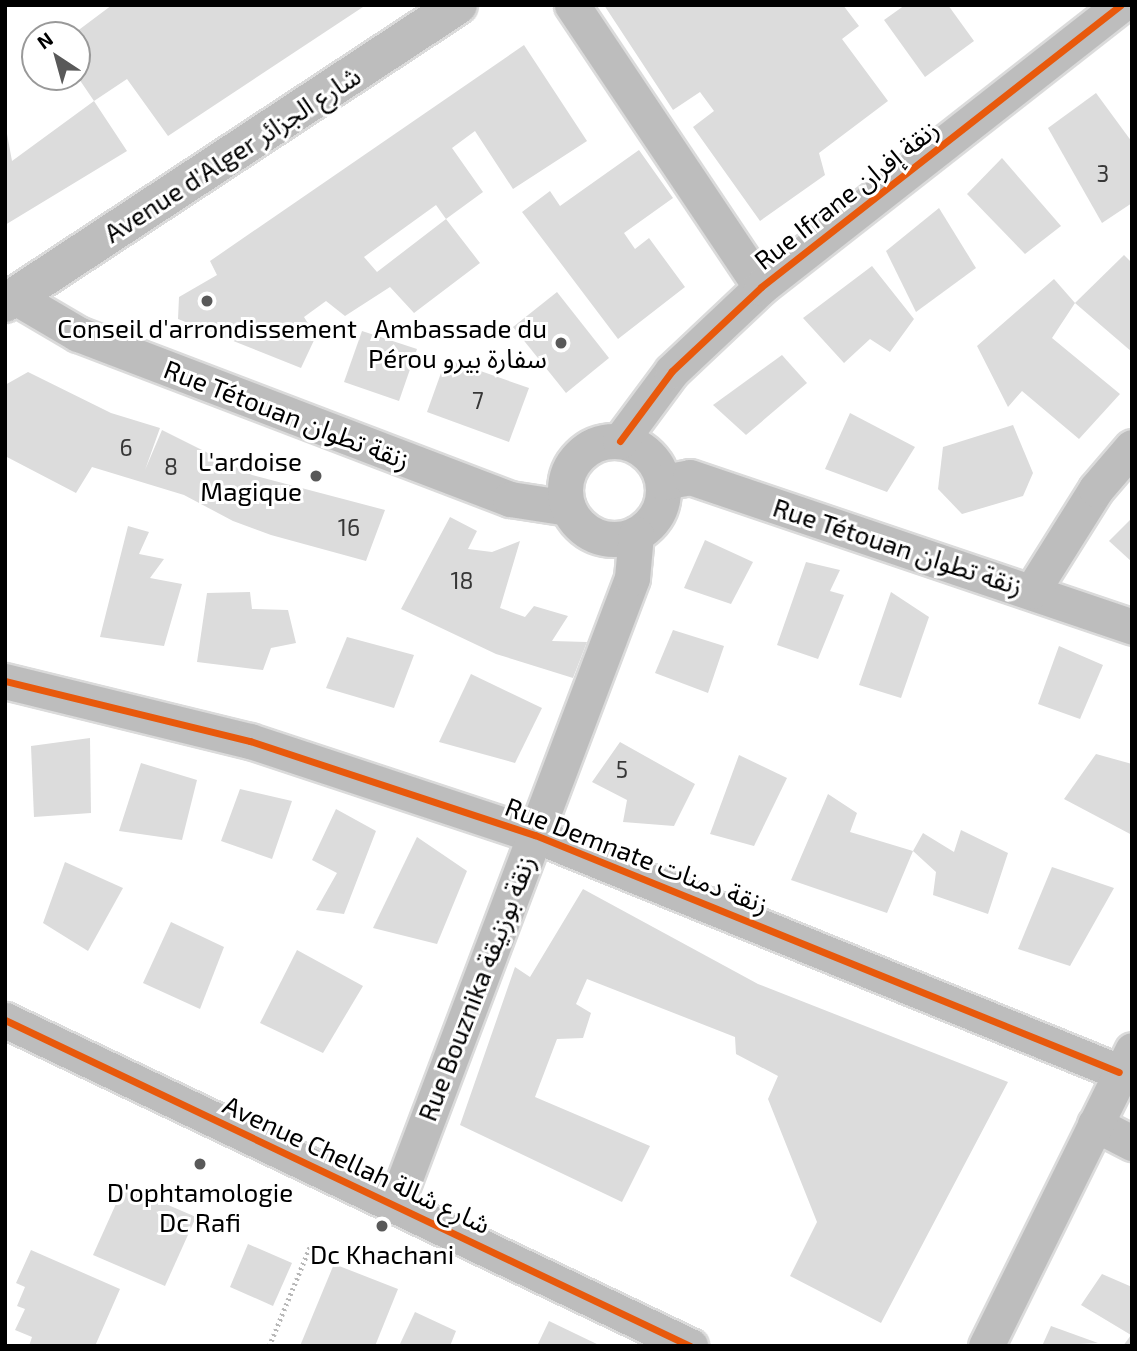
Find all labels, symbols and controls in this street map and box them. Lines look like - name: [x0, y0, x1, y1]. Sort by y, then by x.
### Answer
- north arrow: [21, 21, 91, 91]
- text: N: [32, 27, 57, 54]
- street label: Avenue d'Alger شارع الجزائر: [98, 59, 366, 249]
- street label: Rue Ifrane زنقة إفران: [748, 112, 944, 276]
- house number: 3: [1097, 159, 1109, 187]
- marker: Conseil d'arrondissement: [199, 293, 215, 309]
- place label: Conseil d'arrondissement: [57, 312, 357, 344]
- place label: Ambassade du Pérou سفارة بيرو: [368, 312, 547, 374]
- marker: Ambassade du Pérou سفارة بيرو: [553, 335, 569, 351]
- street label: Rue Tétouan زنقة تطوان: [160, 353, 414, 475]
- house number: 7: [472, 386, 484, 414]
- house number: 6: [119, 433, 133, 461]
- place label: L'ardoise Magique: [198, 445, 302, 506]
- house number: 8: [164, 452, 178, 480]
- marker: L'ardoise Magique: [308, 468, 324, 484]
- street label: Rue Tétouan زنقة تطوان: [769, 491, 1027, 601]
- house number: 16: [338, 513, 360, 541]
- house number: 18: [450, 566, 474, 594]
- house number: 5: [616, 755, 628, 783]
- street label: Rue Demnate زنقة دمنات: [501, 790, 773, 920]
- street label: Rue Bouznika زنقة بوزنيقة: [411, 851, 541, 1125]
- street label: Avenue Chellah شارع شالة: [218, 1088, 496, 1240]
- marker: D'ophtamologie Dc Rafi: [190, 1154, 210, 1174]
- place label: D'ophtamologie Dc Rafi: [107, 1176, 293, 1238]
- marker: Dc Khachani: [372, 1216, 392, 1236]
- place label: Dc Khachani: [310, 1238, 454, 1270]

